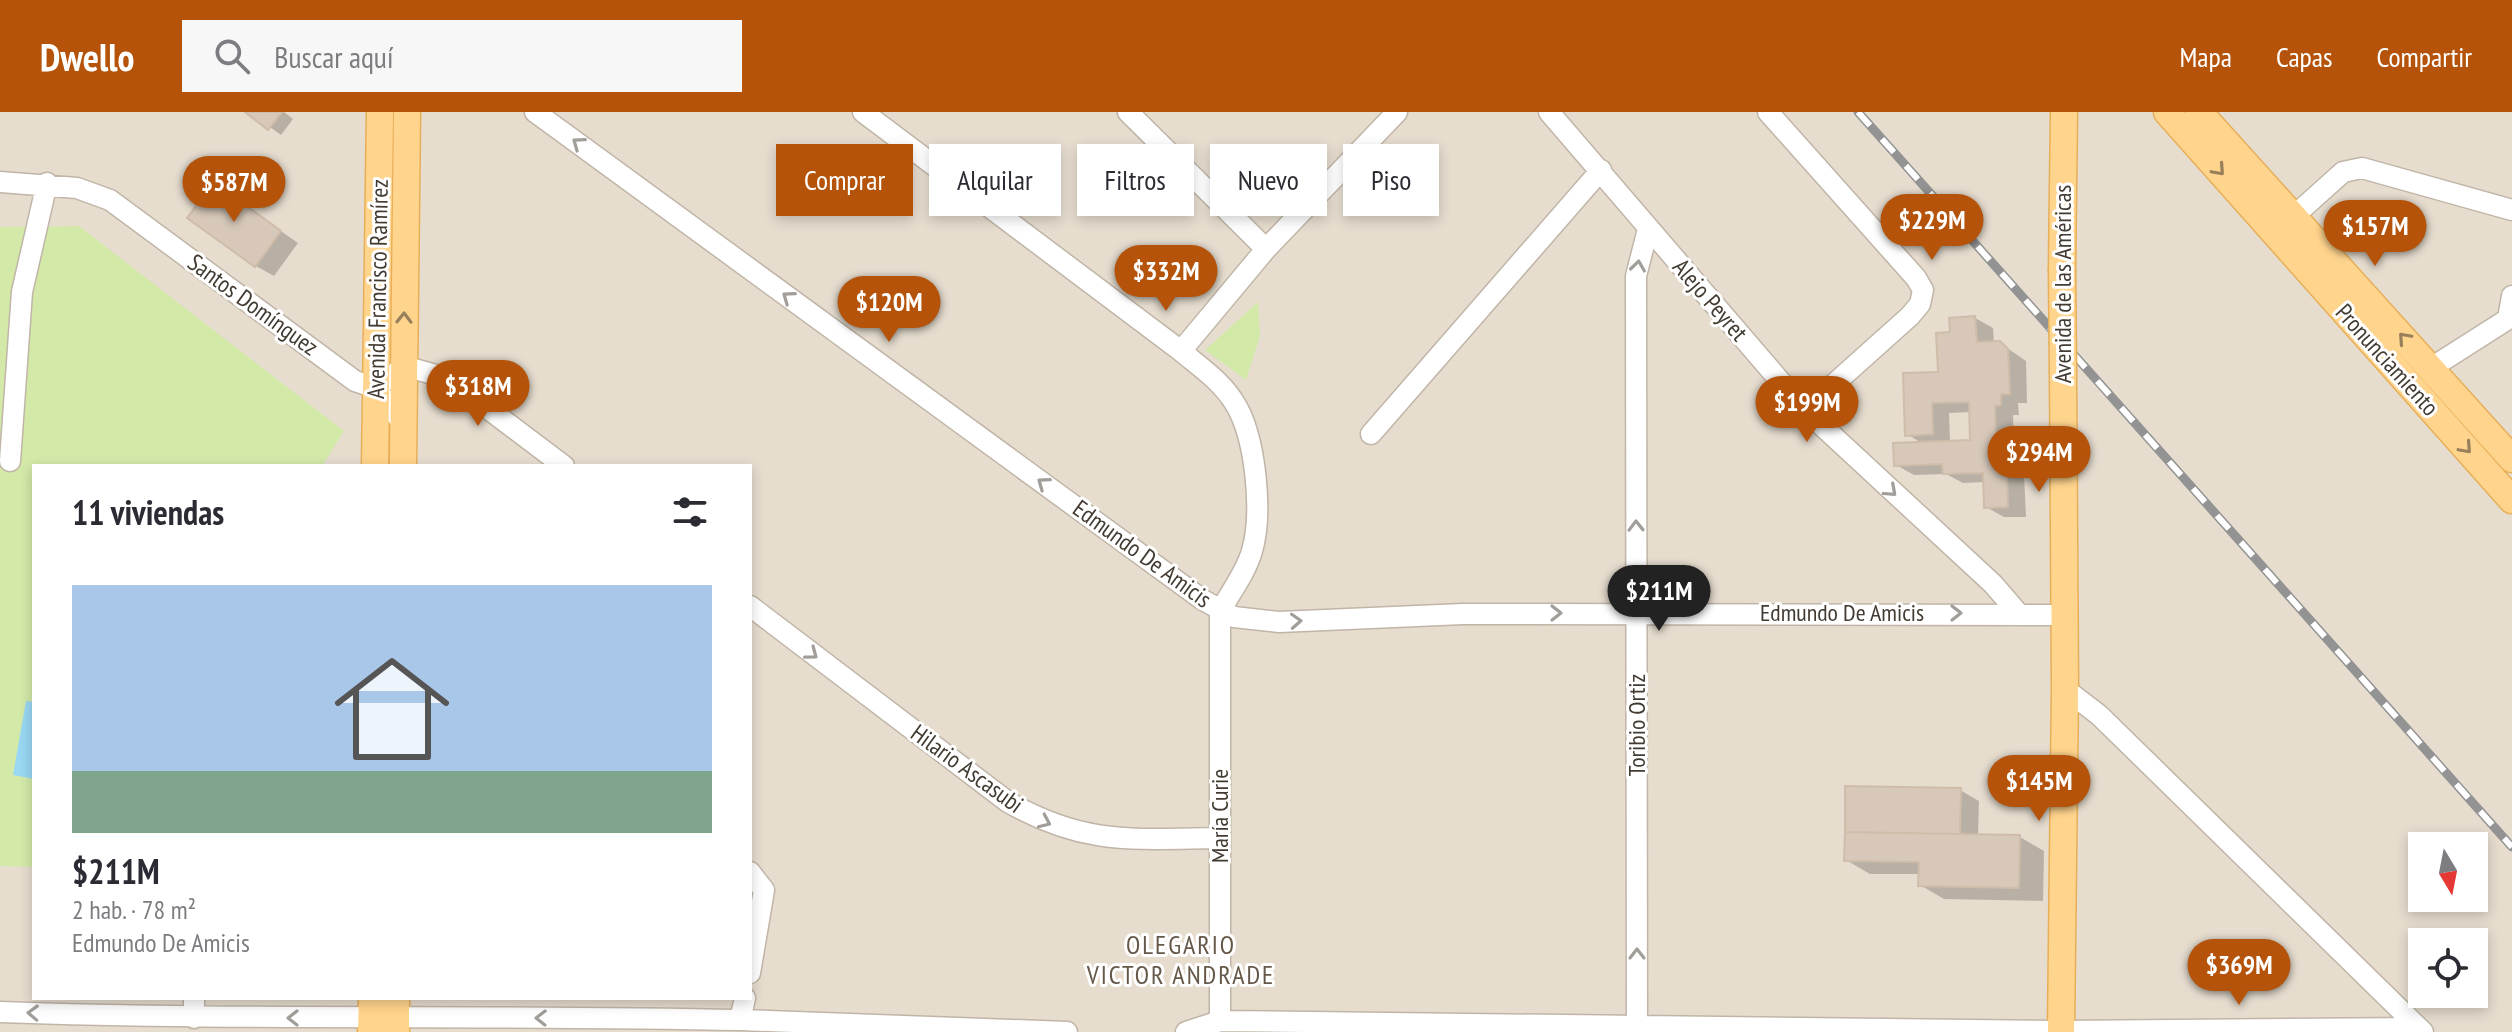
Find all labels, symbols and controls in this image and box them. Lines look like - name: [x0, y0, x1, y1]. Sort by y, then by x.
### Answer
- search box: [182, 20, 742, 92]
- text: Dwello: [40, 32, 134, 81]
- icon: search: [210, 34, 254, 78]
- text: Buscar aquí: [274, 37, 393, 76]
- text: Mapa: [2180, 38, 2232, 75]
- text: Capas: [2276, 38, 2332, 75]
- text: Compartir: [2376, 38, 2472, 75]
- one-way arrow: [572, 139, 586, 153]
- chip: Comprar: [776, 144, 913, 216]
- chip: Alquilar: [929, 144, 1061, 216]
- chip: Filtros: [1077, 144, 1194, 216]
- chip: Nuevo: [1210, 144, 1327, 216]
- chip: Piso: [1343, 144, 1439, 216]
- pin: $587M: [178, 156, 290, 224]
- one-way arrow: [2209, 161, 2224, 176]
- text: $587M: [201, 165, 267, 198]
- street label: Avenida Francisco Ramírez: [360, 179, 395, 399]
- street label: Avenida de las Américas: [2047, 185, 2078, 383]
- pin: $229M: [1876, 194, 1988, 262]
- pin: $157M: [2319, 200, 2431, 268]
- text: $229M: [1899, 203, 1965, 236]
- text: $157M: [2342, 209, 2408, 242]
- pin: $332M: [1110, 245, 1222, 313]
- street label: Santos Domínguez: [182, 247, 325, 362]
- street label: Alejo Peyret: [1666, 252, 1755, 348]
- text: $332M: [1133, 254, 1199, 287]
- one-way arrow: [1629, 259, 1646, 273]
- pin: $120M: [833, 276, 945, 344]
- text: $120M: [856, 285, 922, 318]
- one-way arrow: [782, 292, 796, 306]
- street label: Pronunciamiento: [2329, 297, 2446, 422]
- one-way arrow: [395, 311, 413, 324]
- one-way arrow: [2400, 333, 2414, 348]
- pin: $318M: [422, 360, 534, 428]
- text: $318M: [445, 369, 511, 402]
- pin: $199M: [1751, 376, 1863, 444]
- text: $199M: [1774, 385, 1840, 418]
- pin: $294M: [1983, 426, 2095, 494]
- text: $294M: [2006, 435, 2072, 468]
- one-way arrow: [2456, 439, 2471, 454]
- one-way arrow: [1037, 478, 1052, 493]
- one-way arrow: [1881, 482, 1896, 496]
- text: 11 viviendas: [72, 490, 224, 534]
- icon: filters: [668, 490, 712, 534]
- street label: Edmundo De Amicis: [1067, 493, 1218, 614]
- one-way arrow: [1627, 519, 1645, 532]
- pin: $211M: [1603, 565, 1715, 633]
- text: $211M: [1626, 574, 1692, 607]
- street label: Edmundo De Amicis: [1760, 597, 1924, 628]
- one-way arrow: [1550, 604, 1563, 622]
- one-way arrow: [1950, 604, 1963, 622]
- one-way arrow: [1290, 613, 1303, 630]
- icon: home: [320, 637, 464, 781]
- one-way arrow: [803, 644, 818, 658]
- street label: Toribio Ortiz: [1621, 674, 1652, 776]
- street label: Hilario Ascasubi: [905, 717, 1030, 820]
- pin: $145M: [1983, 755, 2095, 823]
- text: $145M: [2006, 764, 2072, 797]
- street label: María Curie: [1204, 769, 1235, 863]
- one-way arrow: [1037, 812, 1052, 828]
- north arrow: [2408, 832, 2488, 912]
- map controls: [2408, 832, 2488, 1008]
- text: $211M: [72, 849, 160, 893]
- text: 2 hab. · 78 m²: [72, 893, 196, 926]
- text: Edmundo De Amicis: [72, 926, 250, 959]
- district label: OLEGARIO VICTOR ANDRADE: [1086, 928, 1275, 991]
- button: locate: [2408, 928, 2488, 1008]
- pin: $369M: [2183, 939, 2295, 1007]
- one-way arrow: [1628, 947, 1646, 960]
- text: $369M: [2206, 948, 2272, 981]
- one-way arrow: [26, 1004, 39, 1021]
- one-way arrow: [286, 1009, 299, 1027]
- one-way arrow: [534, 1009, 547, 1027]

